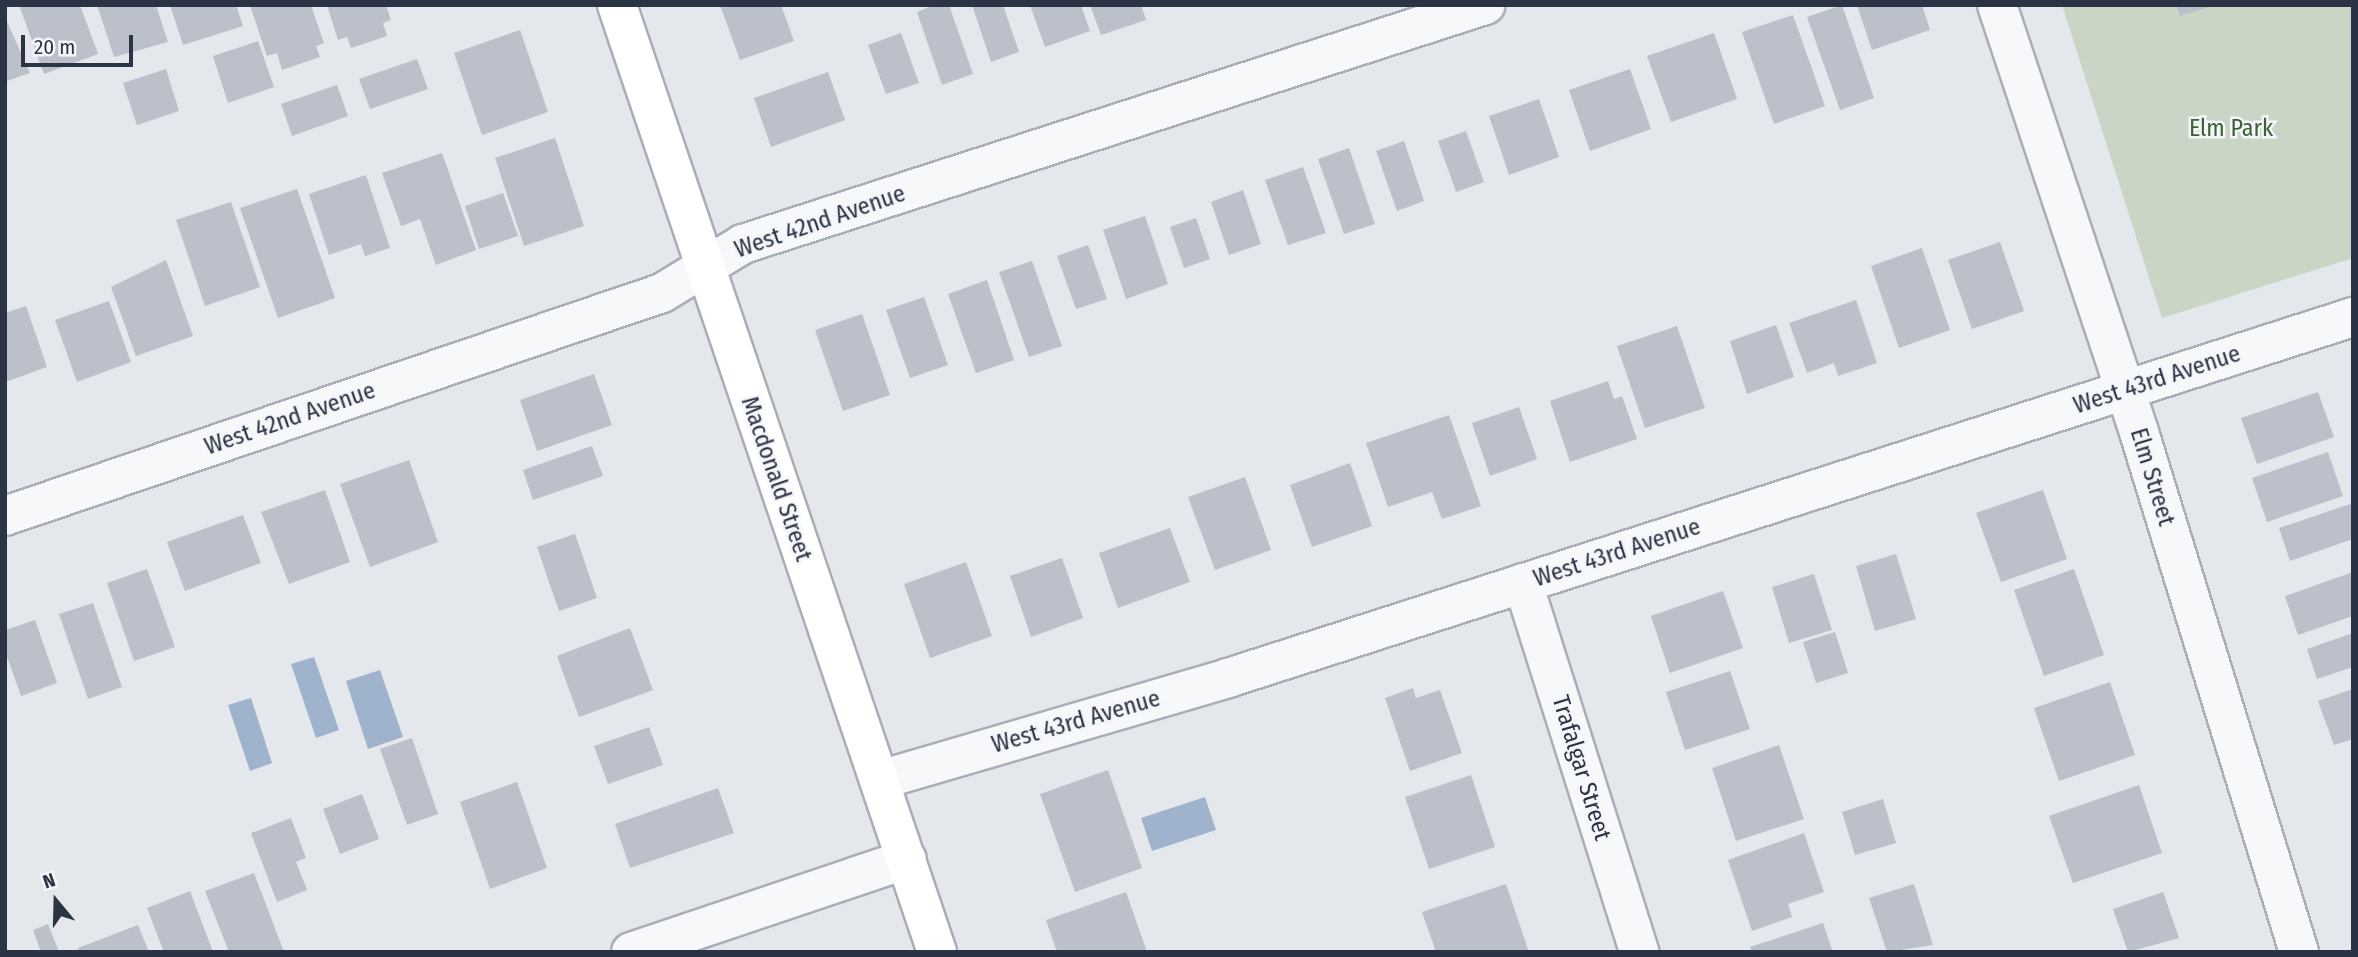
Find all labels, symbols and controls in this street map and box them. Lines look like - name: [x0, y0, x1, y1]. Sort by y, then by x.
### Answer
- scale bar: [24, 21, 136, 65]
- text: 20 m: [34, 34, 75, 60]
- park label: Elm Park: [2189, 115, 2273, 143]
- street label: West 42nd Avenue: [731, 179, 909, 265]
- street label: West 43rd Avenue: [2070, 339, 2244, 421]
- street label: West 42nd Avenue: [201, 376, 379, 462]
- street label: Macdonald Street: [734, 393, 818, 565]
- street label: Elm Street: [2124, 425, 2180, 529]
- street label: West 43rd Avenue: [1530, 512, 1704, 594]
- street label: West 43rd Avenue: [989, 684, 1163, 760]
- street label: Trafalgar Street: [1545, 692, 1617, 844]
- north arrow: [21, 866, 91, 936]
- text: N: [40, 868, 58, 893]

